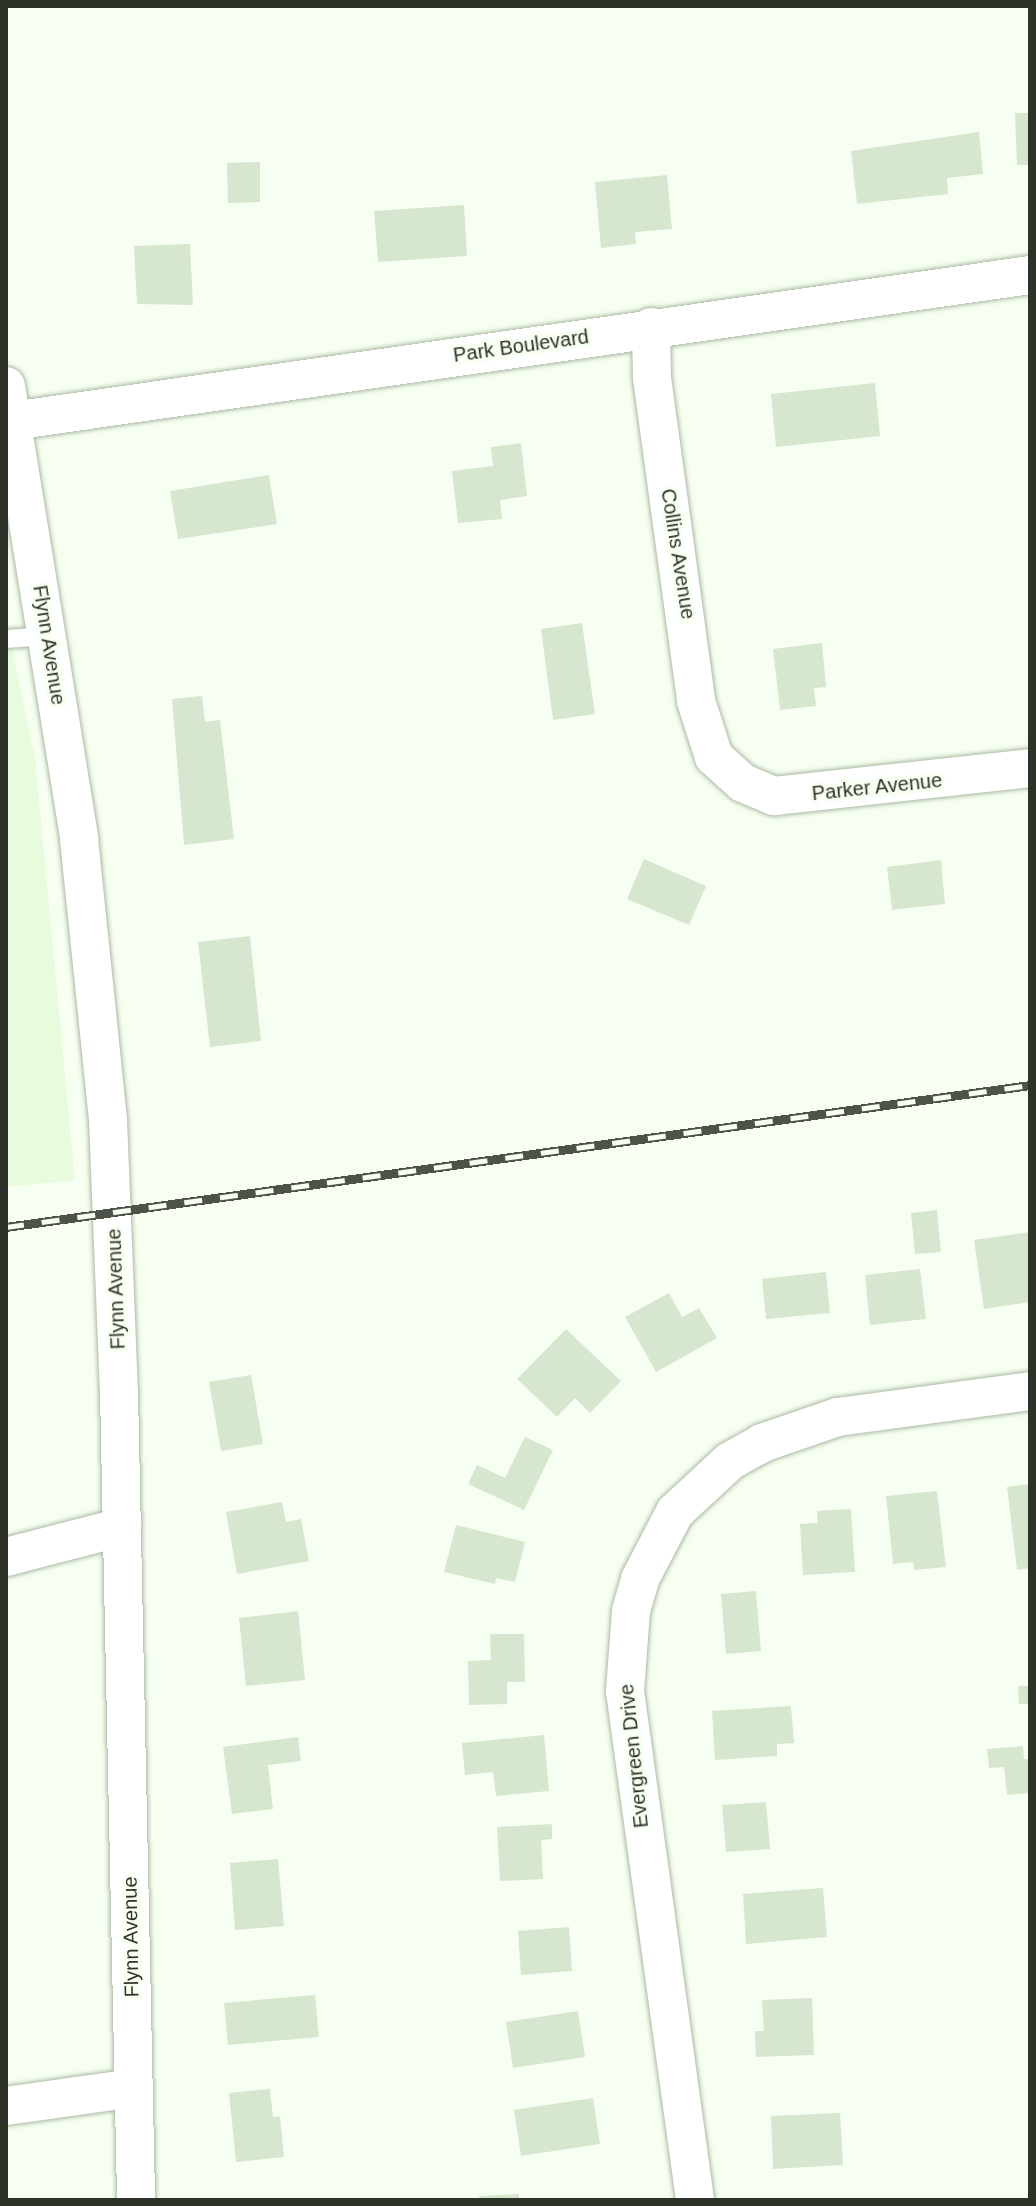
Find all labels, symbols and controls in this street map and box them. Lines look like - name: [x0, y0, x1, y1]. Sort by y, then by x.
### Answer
- street label: Park Boulevard: [452, 325, 590, 367]
- street label: Collins Avenue: [656, 486, 700, 622]
- street label: Flynn Avenue: [28, 583, 70, 707]
- street label: Parker Avenue: [810, 768, 944, 806]
- street label: Flynn Avenue: [102, 1228, 130, 1350]
- street label: Evergreen Drive: [615, 1683, 653, 1829]
- street label: Flynn Avenue: [118, 1876, 144, 1998]

